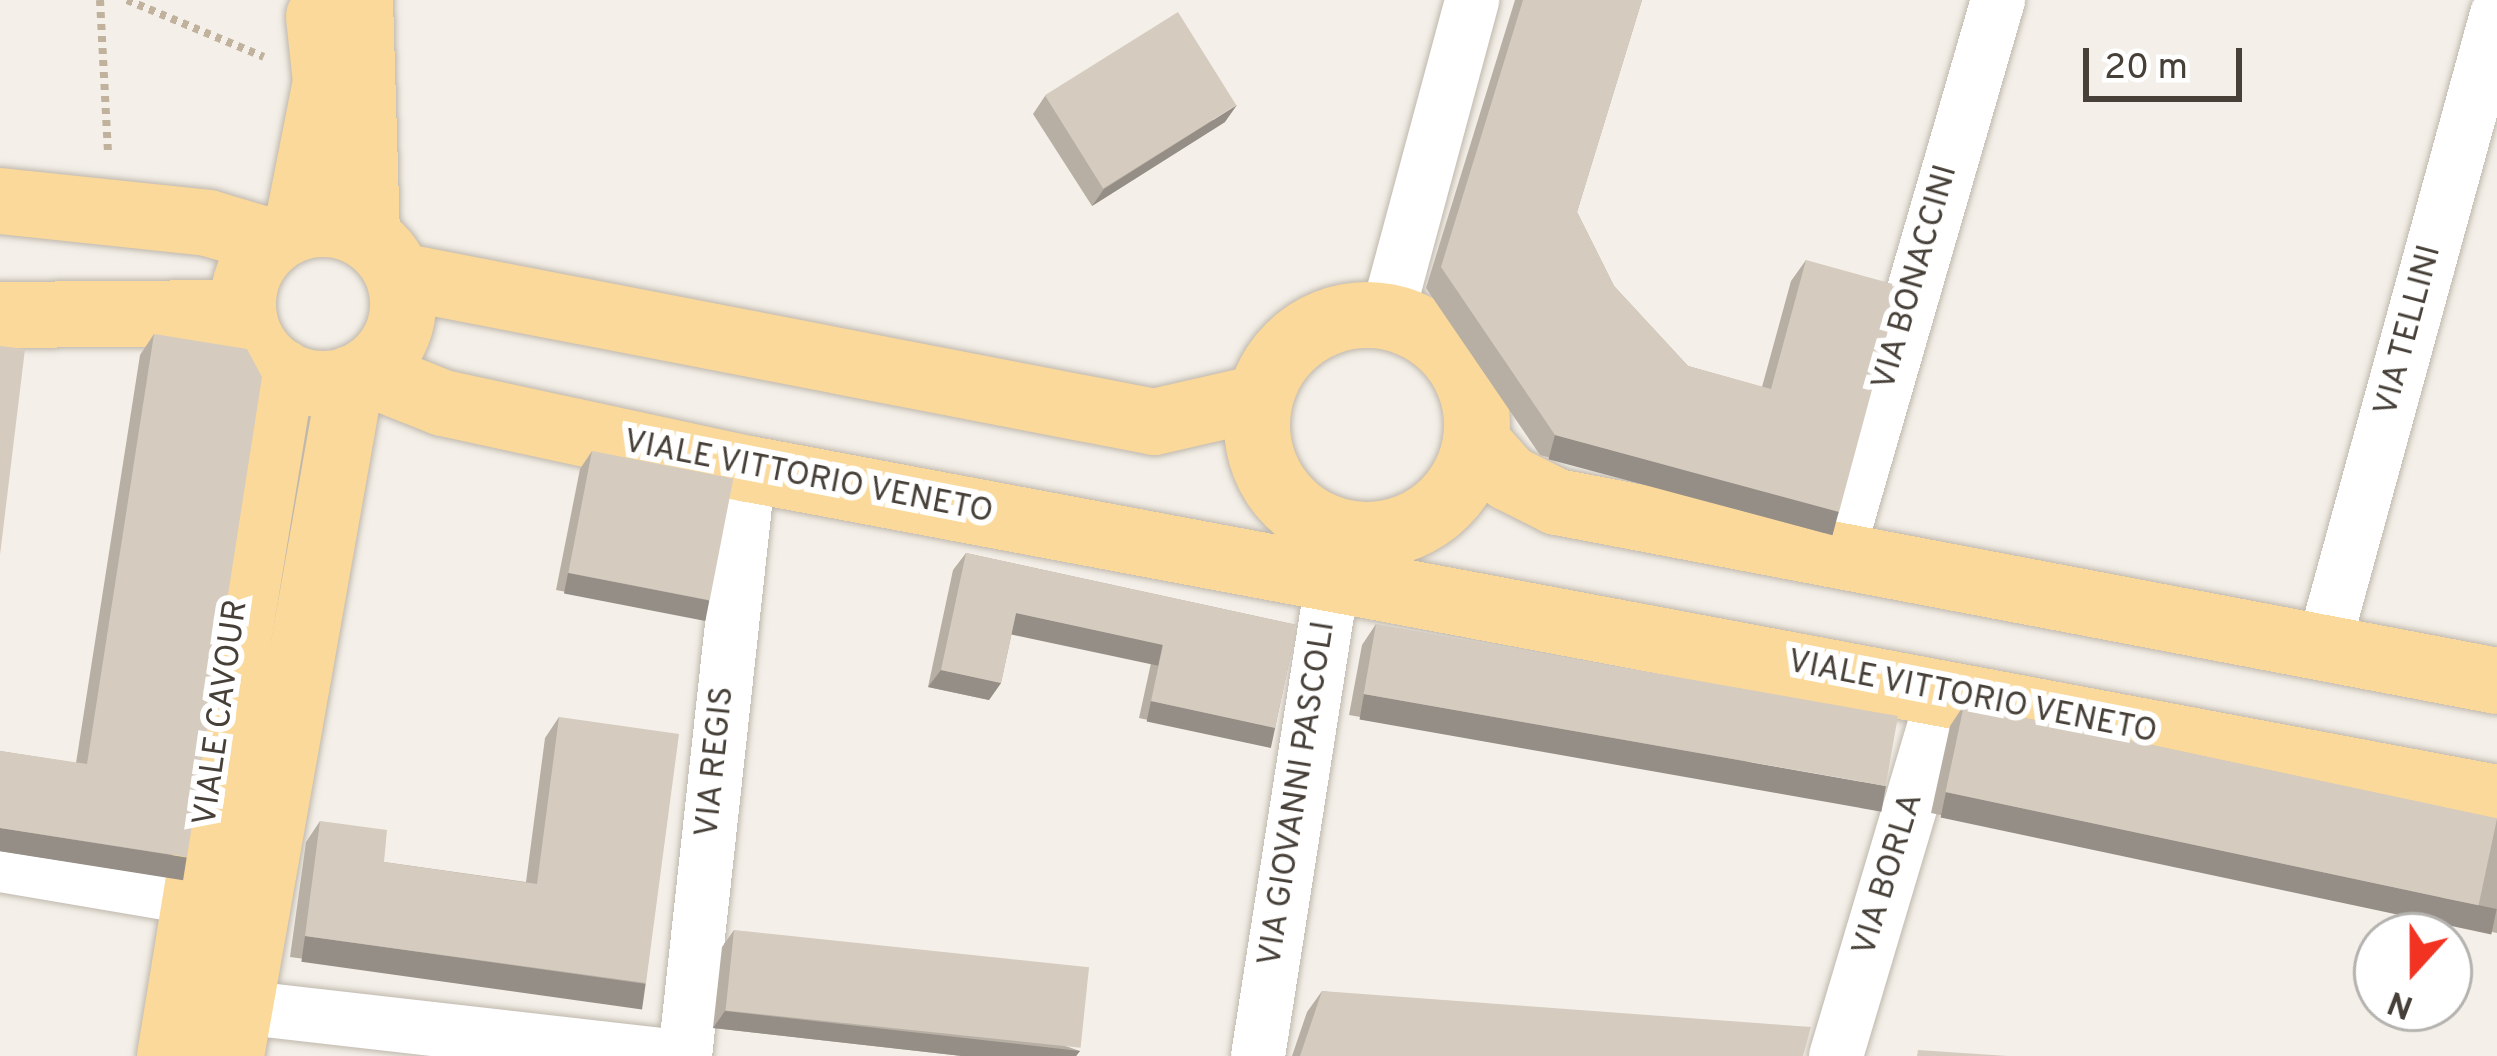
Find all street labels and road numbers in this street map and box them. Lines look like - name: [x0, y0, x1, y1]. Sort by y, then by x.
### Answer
- street label: VIA BONACCINI: [1866, 160, 1968, 396]
- street label: VIA TELLINI: [2368, 240, 2452, 422]
- street label: VIALE VITTORIO VENETO: [619, 424, 997, 534]
- street label: VIALE CAVOUR: [188, 598, 258, 828]
- street label: VIA GIOVANNI PASCOLI: [1252, 618, 1346, 970]
- street label: VIALE VITTORIO VENETO: [1783, 644, 2161, 754]
- street label: VIA REGIS: [689, 684, 745, 840]
- street label: VIA BORLA: [1846, 788, 1934, 962]

